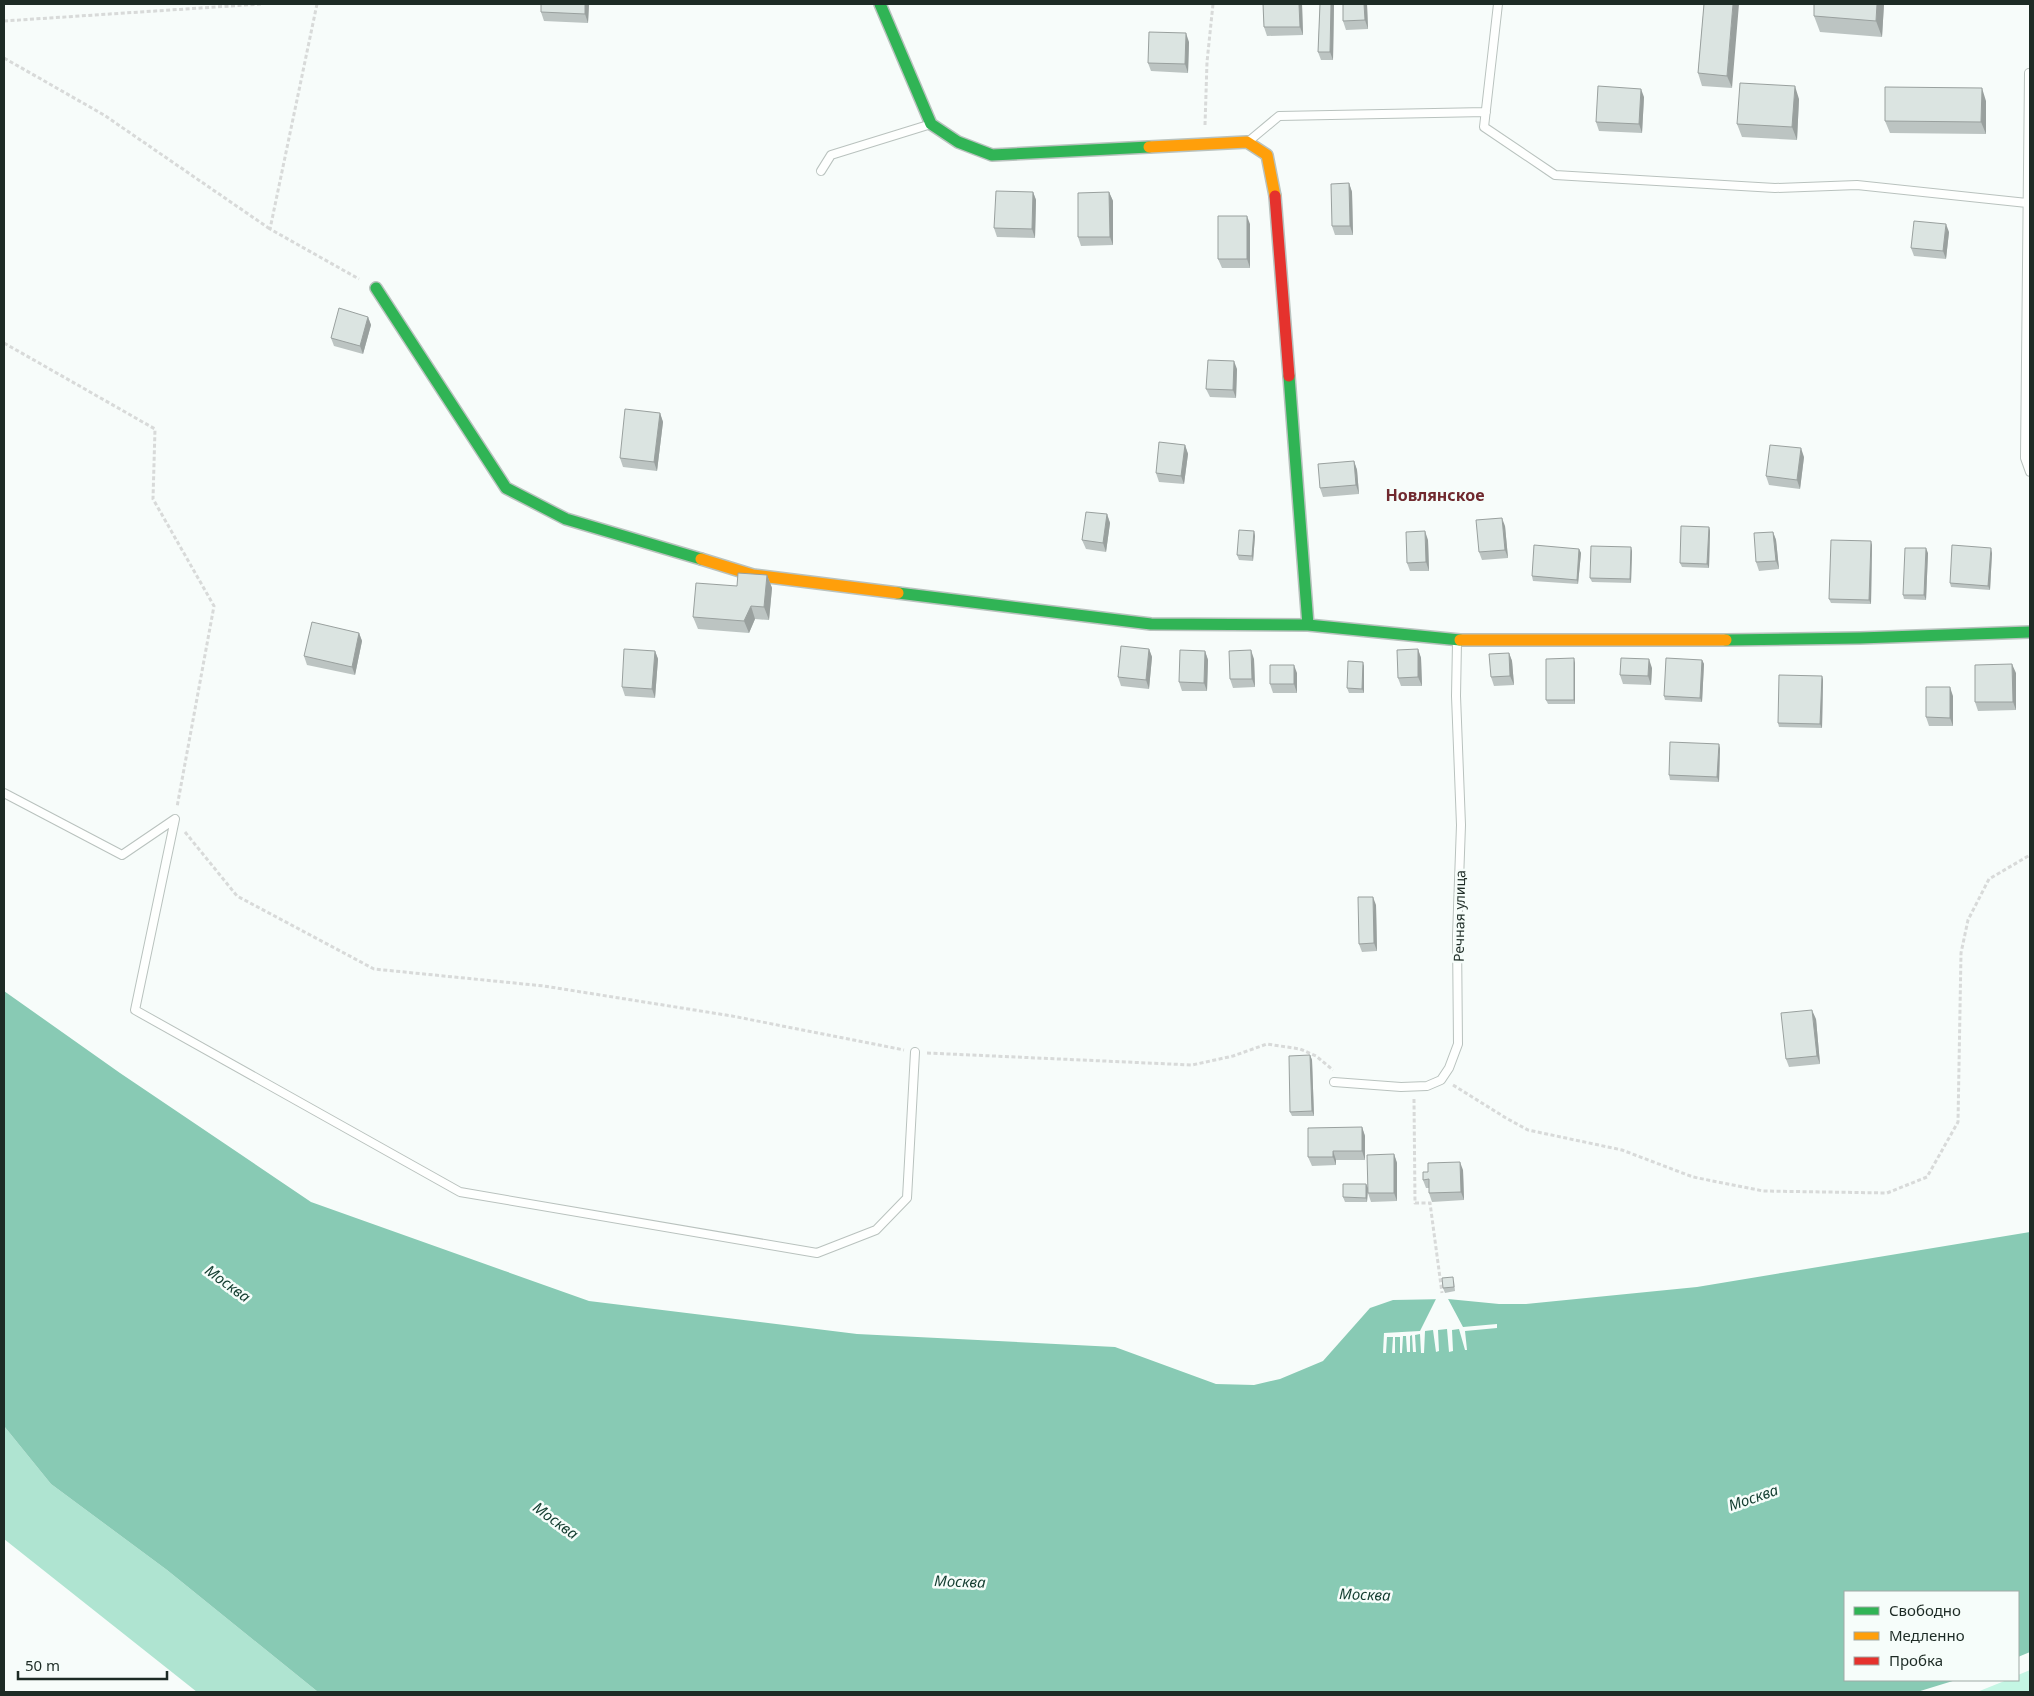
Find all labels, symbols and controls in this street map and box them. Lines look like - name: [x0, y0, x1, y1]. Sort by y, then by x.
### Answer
- district label: Новлянское: [1385, 484, 1485, 506]
- street label: Речная улица: [1449, 870, 1469, 962]
- water label: Москва: [201, 1260, 255, 1306]
- water label: Москва: [1725, 1479, 1781, 1515]
- water label: Москва: [529, 1497, 583, 1543]
- water label: Москва: [934, 1570, 987, 1592]
- water label: Москва: [1339, 1583, 1392, 1605]
- legend: [1844, 1591, 2019, 1681]
- text: Свободно: [1889, 1600, 1961, 1620]
- text: Медленно: [1889, 1625, 1965, 1645]
- scale bar: [18, 1648, 166, 1680]
- text: Пробка: [1889, 1650, 1943, 1670]
- text: 50 m: [25, 1655, 60, 1675]

